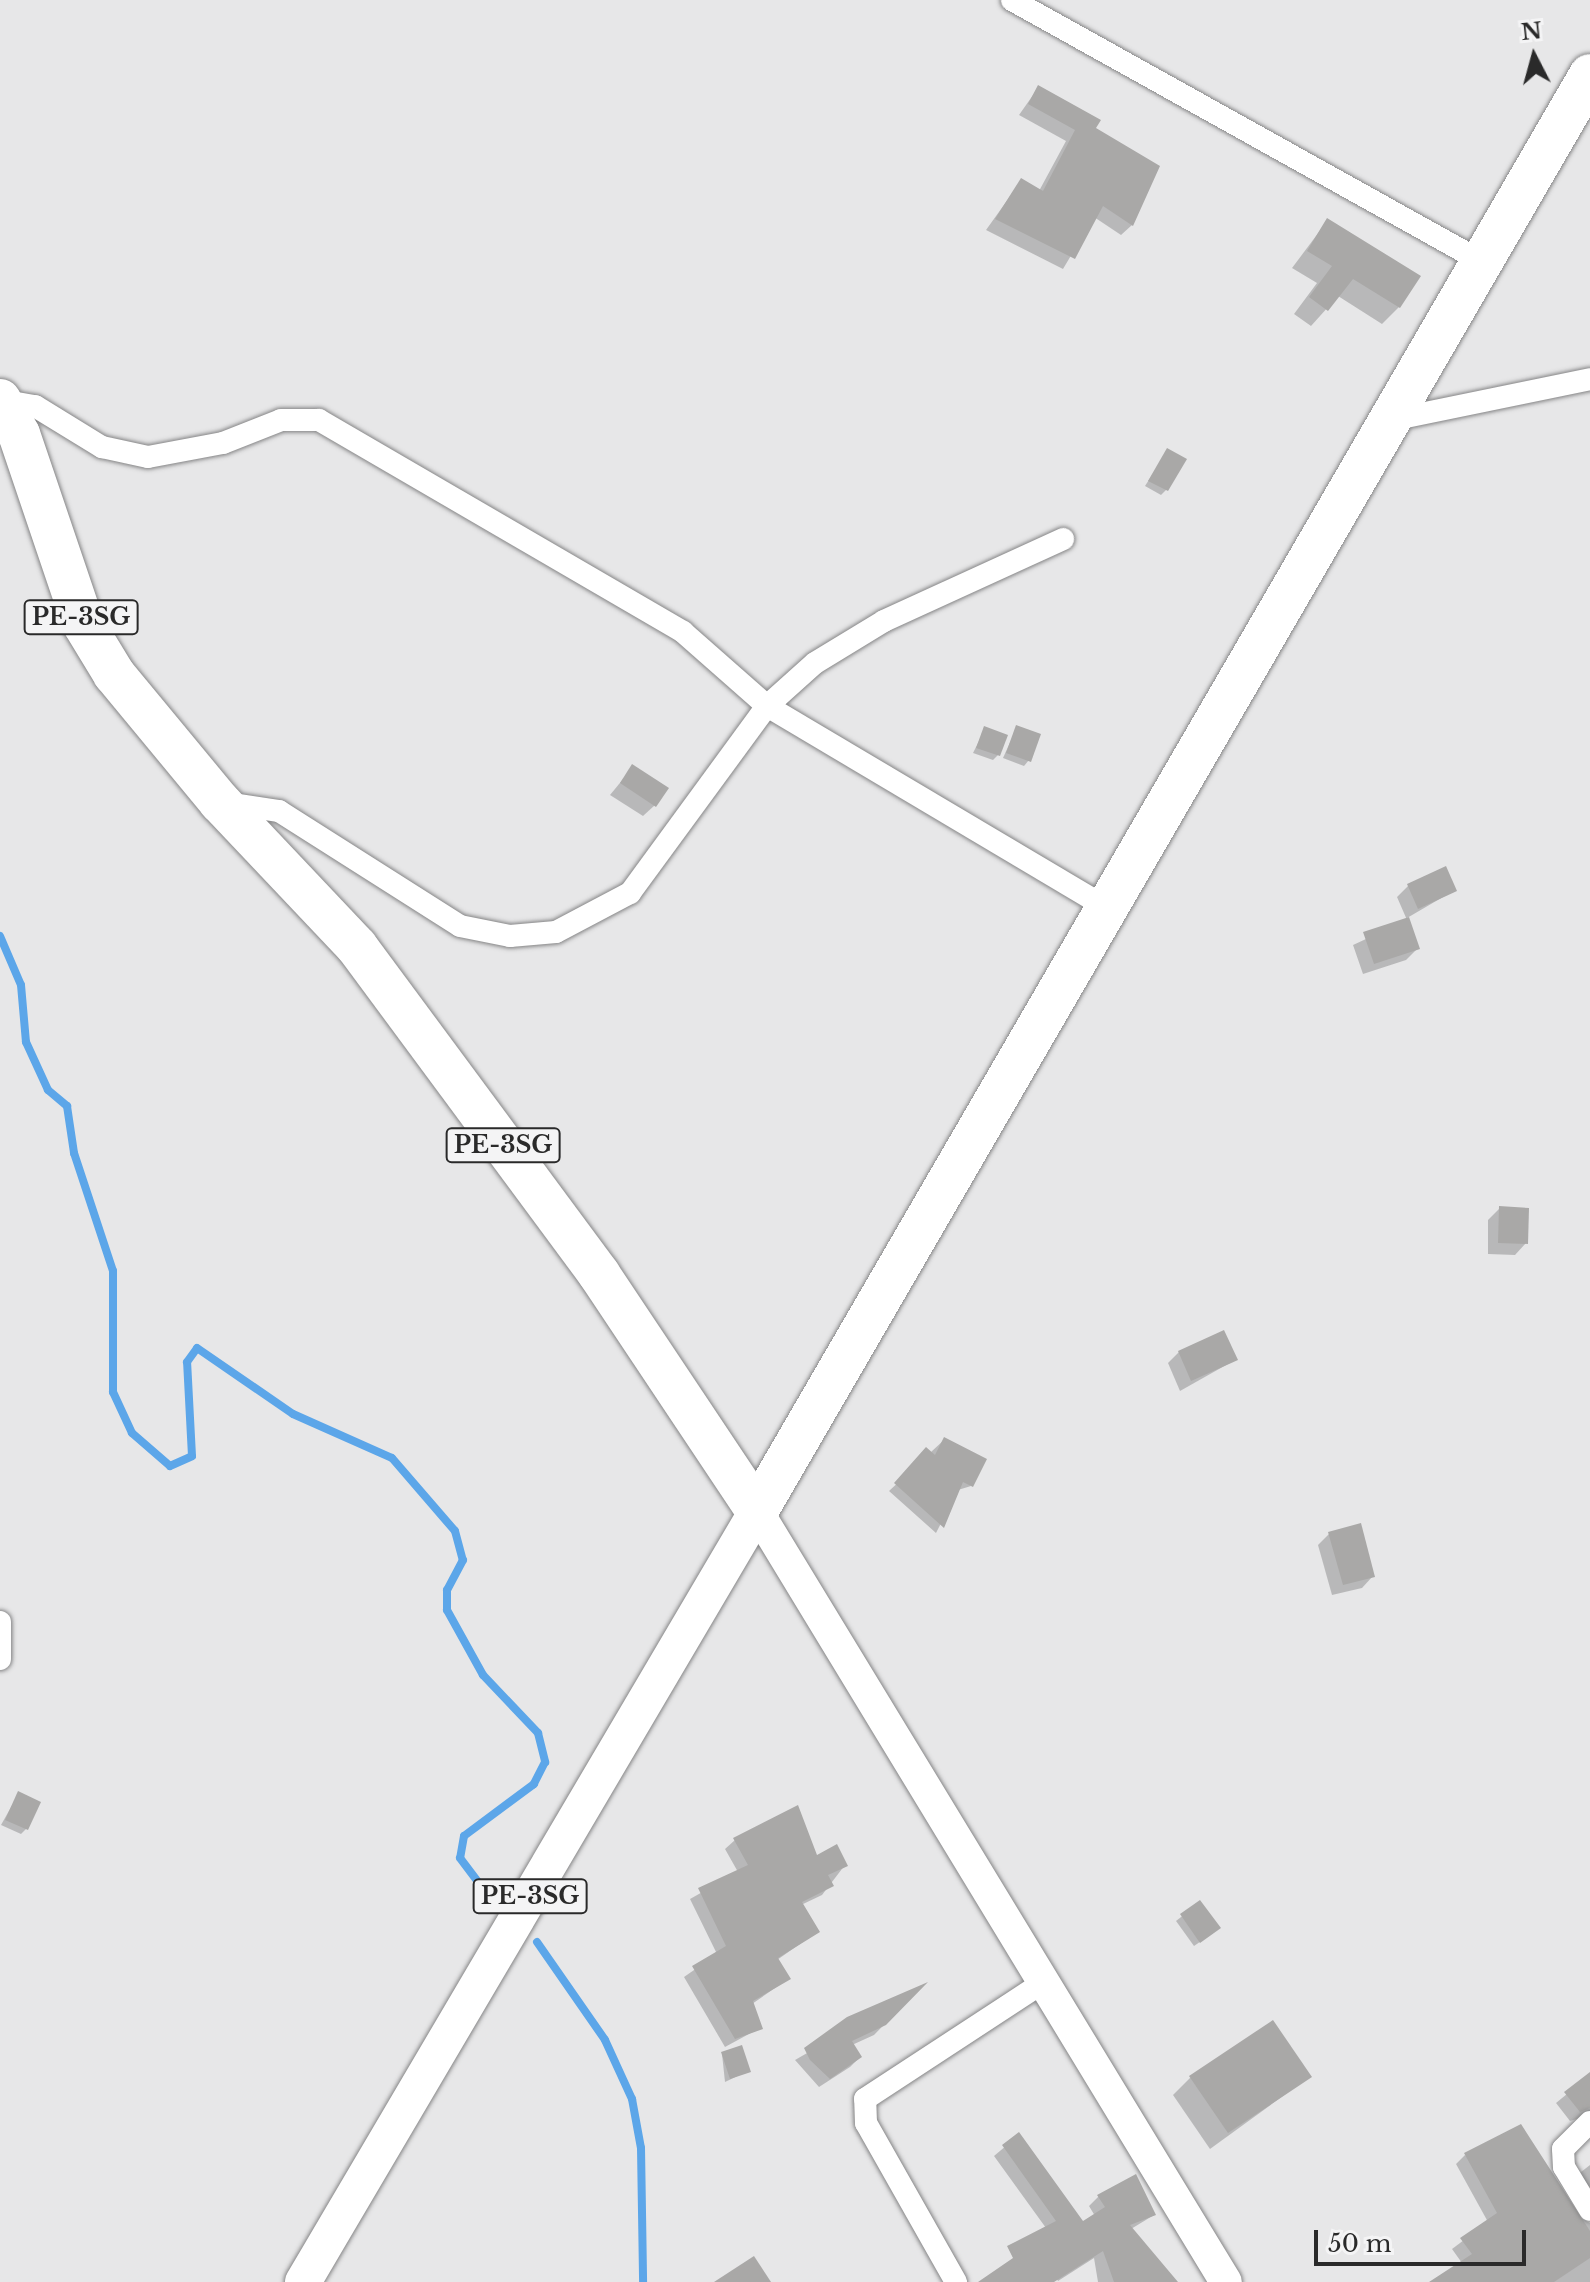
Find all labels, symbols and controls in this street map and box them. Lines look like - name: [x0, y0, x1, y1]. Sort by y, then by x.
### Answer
- north arrow: [1494, 16, 1574, 96]
- text: N: [1520, 17, 1543, 46]
- road number: PE-3SG: [23, 597, 139, 637]
- road number: PE-3SG: [445, 1125, 561, 1165]
- road number: PE-3SG: [472, 1876, 588, 1916]
- scale bar: [1318, 2214, 1530, 2264]
- text: 50 m: [1328, 2229, 1391, 2258]

